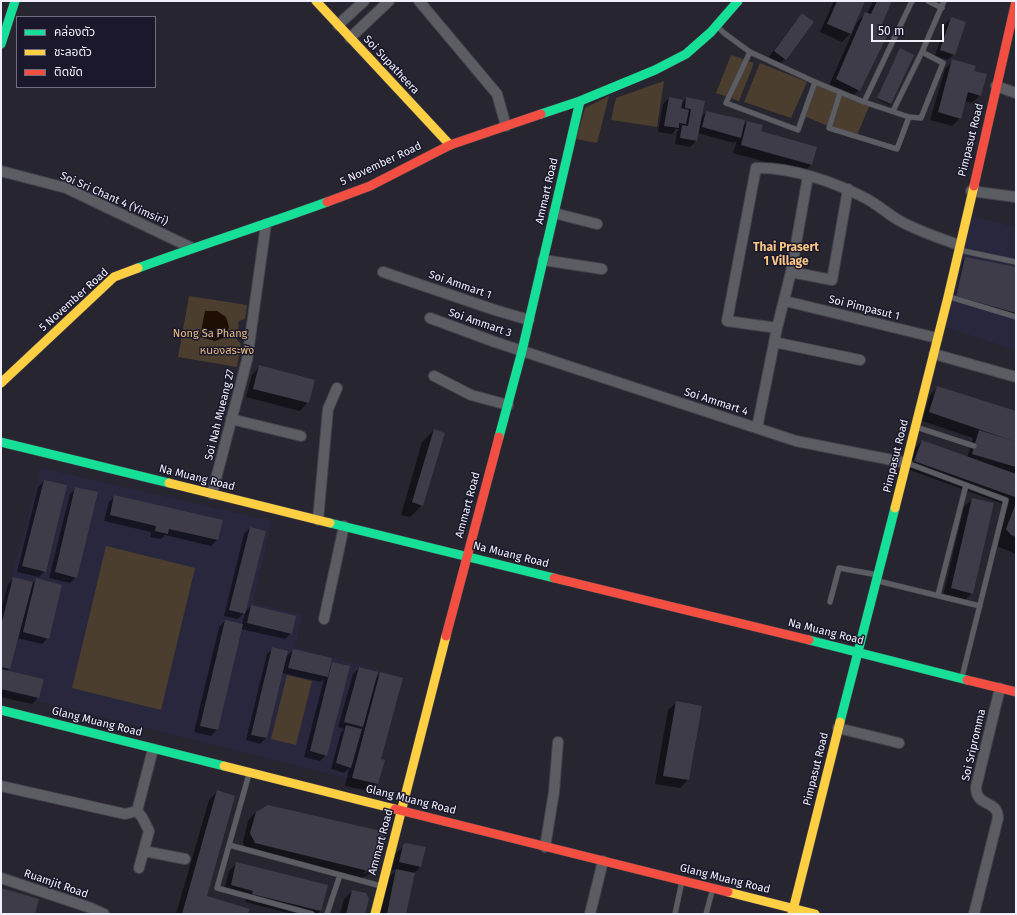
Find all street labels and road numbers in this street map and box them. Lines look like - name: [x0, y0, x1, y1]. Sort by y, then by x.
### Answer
- street label: Soi Supatheera: [360, 33, 422, 97]
- street label: Pimpasut Road: [956, 102, 986, 178]
- street label: 5 November Road: [338, 139, 424, 189]
- street label: Ammart Road: [533, 157, 561, 225]
- street label: Soi Sri Chant 4 (Yimsiri): [58, 169, 170, 229]
- street label: 5 November Road: [37, 266, 111, 334]
- street label: Soi Ammart 1: [427, 268, 493, 302]
- street label: Soi Pimpasut 1: [827, 293, 901, 323]
- street label: Soi Ammart 3: [447, 306, 513, 340]
- street label: Soi Nah Mueang 27: [202, 368, 238, 462]
- street label: Soi Ammart 4: [682, 385, 750, 419]
- street label: Pimpasut Road: [881, 418, 911, 494]
- street label: Na Muang Road: [158, 462, 236, 494]
- street label: Ammart Road: [453, 471, 483, 539]
- street label: Na Muang Road: [472, 539, 550, 571]
- street label: Na Muang Road: [787, 616, 865, 648]
- street label: Glang Muang Road: [50, 704, 144, 740]
- street label: Soi Sripromma: [959, 708, 989, 782]
- street label: Pimpasut Road: [801, 731, 831, 807]
- street label: Glang Muang Road: [364, 782, 458, 818]
- street label: Ammart Road: [366, 808, 396, 876]
- street label: Glang Muang Road: [678, 861, 772, 897]
- street label: Ruamjit Road: [22, 867, 90, 901]

